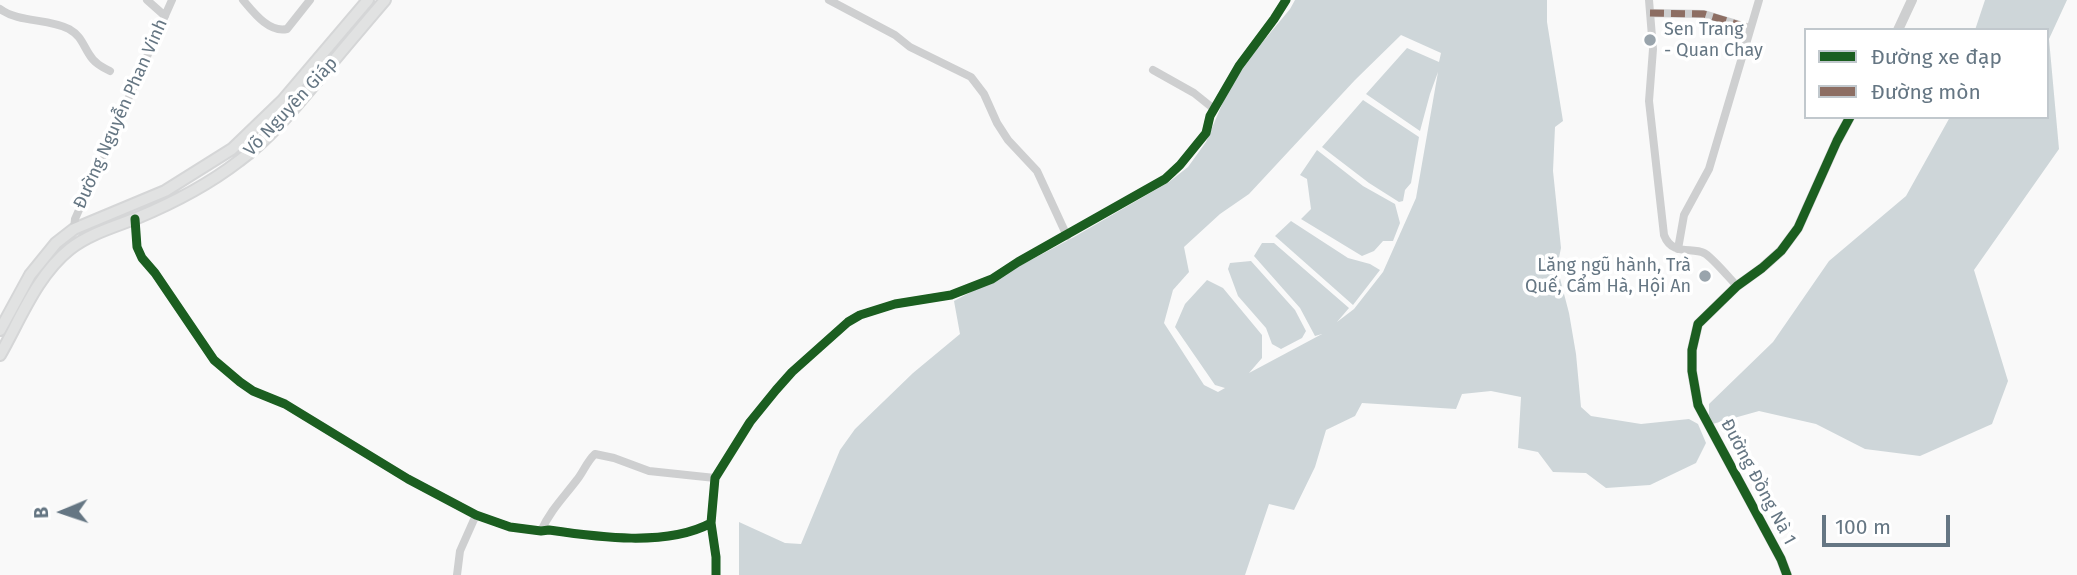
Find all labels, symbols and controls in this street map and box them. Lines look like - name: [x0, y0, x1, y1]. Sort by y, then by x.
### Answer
- street label: Đường Nguyễn Phan Vinh: [69, 16, 173, 212]
- place label: Sen Trang - Quan Chay: [1664, 19, 1763, 61]
- legend: [1804, 28, 2049, 119]
- marker: Sen Trang - Quan Chay: [1642, 32, 1658, 48]
- text: Đường xe đạp: [1871, 44, 2002, 70]
- street label: Võ Nguyên Giáp: [240, 53, 342, 161]
- text: Đường mòn: [1871, 79, 1981, 105]
- place label: Lăng ngũ hành, Trà Quế, Cẩm Hà, Hội An: [1525, 255, 1691, 298]
- marker: Lăng ngũ hành, Trà Quế, Cẩm Hà, Hội An: [1697, 268, 1713, 284]
- street label: Đường Đồng Nà 1: [1716, 415, 1800, 549]
- north arrow: [28, 477, 98, 547]
- scale bar: [1825, 502, 1953, 546]
- text: B: [30, 506, 53, 519]
- text: 100 m: [1835, 514, 1891, 540]

